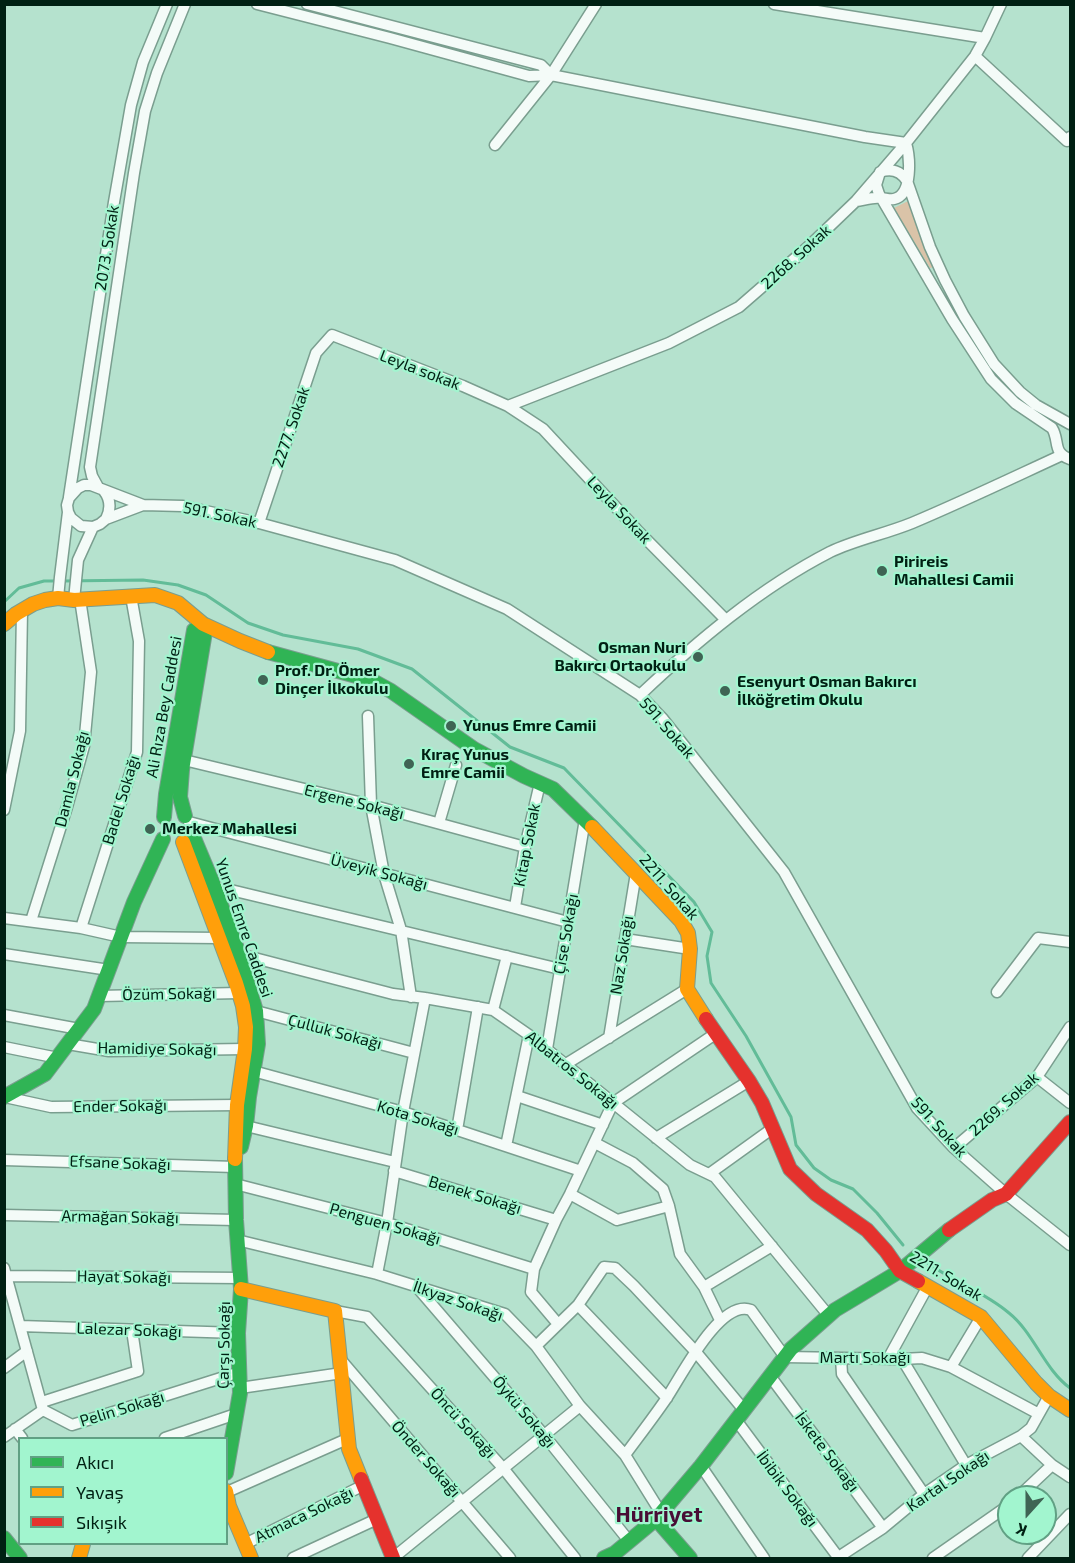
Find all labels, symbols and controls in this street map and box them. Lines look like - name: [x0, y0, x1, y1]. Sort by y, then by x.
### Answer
- street label: 2073. Sokak: [91, 204, 123, 292]
- street label: 2268. Sokak: [757, 221, 835, 293]
- street label: Leyla sokak: [377, 346, 463, 394]
- street label: 2277. Sokak: [268, 384, 314, 470]
- street label: Leyla Sokak: [583, 472, 655, 548]
- street label: 591. Sokak: [182, 498, 258, 532]
- place label: Pirireis Mahallesi Camii: [894, 552, 1014, 590]
- marker: Pirireis Mahallesi Camii: [875, 564, 889, 578]
- street label: Ali Rıza Bey Caddesi: [142, 634, 186, 780]
- place label: Osman Nuri Bakırcı Ortaokulu: [554, 638, 686, 676]
- marker: Osman Nuri Bakırcı Ortaokulu: [691, 650, 705, 664]
- place label: Prof. Dr. Ömer Dinçer İlkokulu: [275, 661, 388, 699]
- place label: Esenyurt Osman Bakırcı İlköğretim Okulu: [737, 672, 917, 710]
- marker: Prof. Dr. Ömer Dinçer İlkokulu: [256, 673, 270, 687]
- marker: Esenyurt Osman Bakırcı İlköğretim Okulu: [718, 684, 732, 698]
- street label: 591. Sokak: [635, 694, 699, 762]
- place label: Yunus Emre Camii: [463, 716, 596, 736]
- marker: Yunus Emre Camii: [444, 719, 458, 733]
- street label: Damla Sokağı: [51, 729, 93, 829]
- place label: Kıraç Yunus Emre Camii: [421, 745, 509, 783]
- street label: Badel Sokağı: [98, 753, 144, 847]
- marker: Kıraç Yunus Emre Camii: [402, 757, 416, 771]
- street label: Ergene Sokağı: [302, 780, 406, 824]
- street label: Kitap Sokak: [510, 802, 544, 888]
- place label: Merkez Mahallesi: [162, 819, 297, 839]
- marker: Merkez Mahallesi: [143, 822, 157, 836]
- street label: Üveyik Sokağı: [328, 850, 430, 894]
- street label: 2211. Sokak: [635, 850, 703, 924]
- street label: Yunus Emre Caddesi: [211, 856, 277, 1000]
- street label: Çise Sokağı: [549, 892, 583, 976]
- street label: Naz Sokağı: [606, 914, 638, 996]
- street label: Özüm Sokağı: [122, 984, 216, 1004]
- street label: Çulluk Sokağı: [286, 1010, 384, 1054]
- street label: Albatros Sokağı: [522, 1027, 622, 1113]
- street label: Hamidiye Sokağı: [97, 1038, 217, 1060]
- street label: 2269. Sokak: [965, 1068, 1043, 1140]
- street label: 591. Sokak: [907, 1093, 971, 1161]
- street label: Ender Sokağı: [73, 1096, 167, 1116]
- street label: Kota Sokağı: [375, 1096, 461, 1140]
- street label: Efsane Sokağı: [69, 1152, 171, 1174]
- street label: Benek Sokağı: [426, 1172, 524, 1218]
- street label: Penguen Sokağı: [327, 1199, 443, 1249]
- street label: Armağan Sokağı: [61, 1206, 179, 1228]
- street label: 2211. Sokak: [906, 1247, 986, 1305]
- street label: Hayat Sokağı: [77, 1267, 171, 1287]
- street label: İlkyaz Sokağı: [410, 1277, 506, 1325]
- street label: Çarşı Sokağı: [214, 1301, 234, 1389]
- street label: Lalezar Sokağı: [76, 1319, 182, 1341]
- street label: Martı Sokağı: [820, 1348, 910, 1368]
- street label: Öykü Sokağı: [488, 1372, 560, 1452]
- street label: Öncü Sokağı: [426, 1384, 500, 1462]
- street label: Pelin Sokağı: [77, 1387, 167, 1431]
- street label: İskete Sokağı: [791, 1408, 863, 1496]
- street label: Önder Sokağı: [387, 1417, 465, 1501]
- legend: [18, 1437, 228, 1545]
- street label: Kartal Sokağı: [903, 1446, 993, 1516]
- street label: İbibik Sokağı: [752, 1447, 822, 1531]
- text: Akıcı: [76, 1451, 114, 1473]
- text: Yavaş: [76, 1481, 124, 1503]
- street label: Atmaca Sokağı: [252, 1483, 356, 1547]
- north arrow: [997, 1485, 1057, 1545]
- district label: Hürriyet: [616, 1502, 702, 1528]
- text: Sıkışık: [76, 1511, 127, 1533]
- text: K: [1013, 1520, 1029, 1541]

